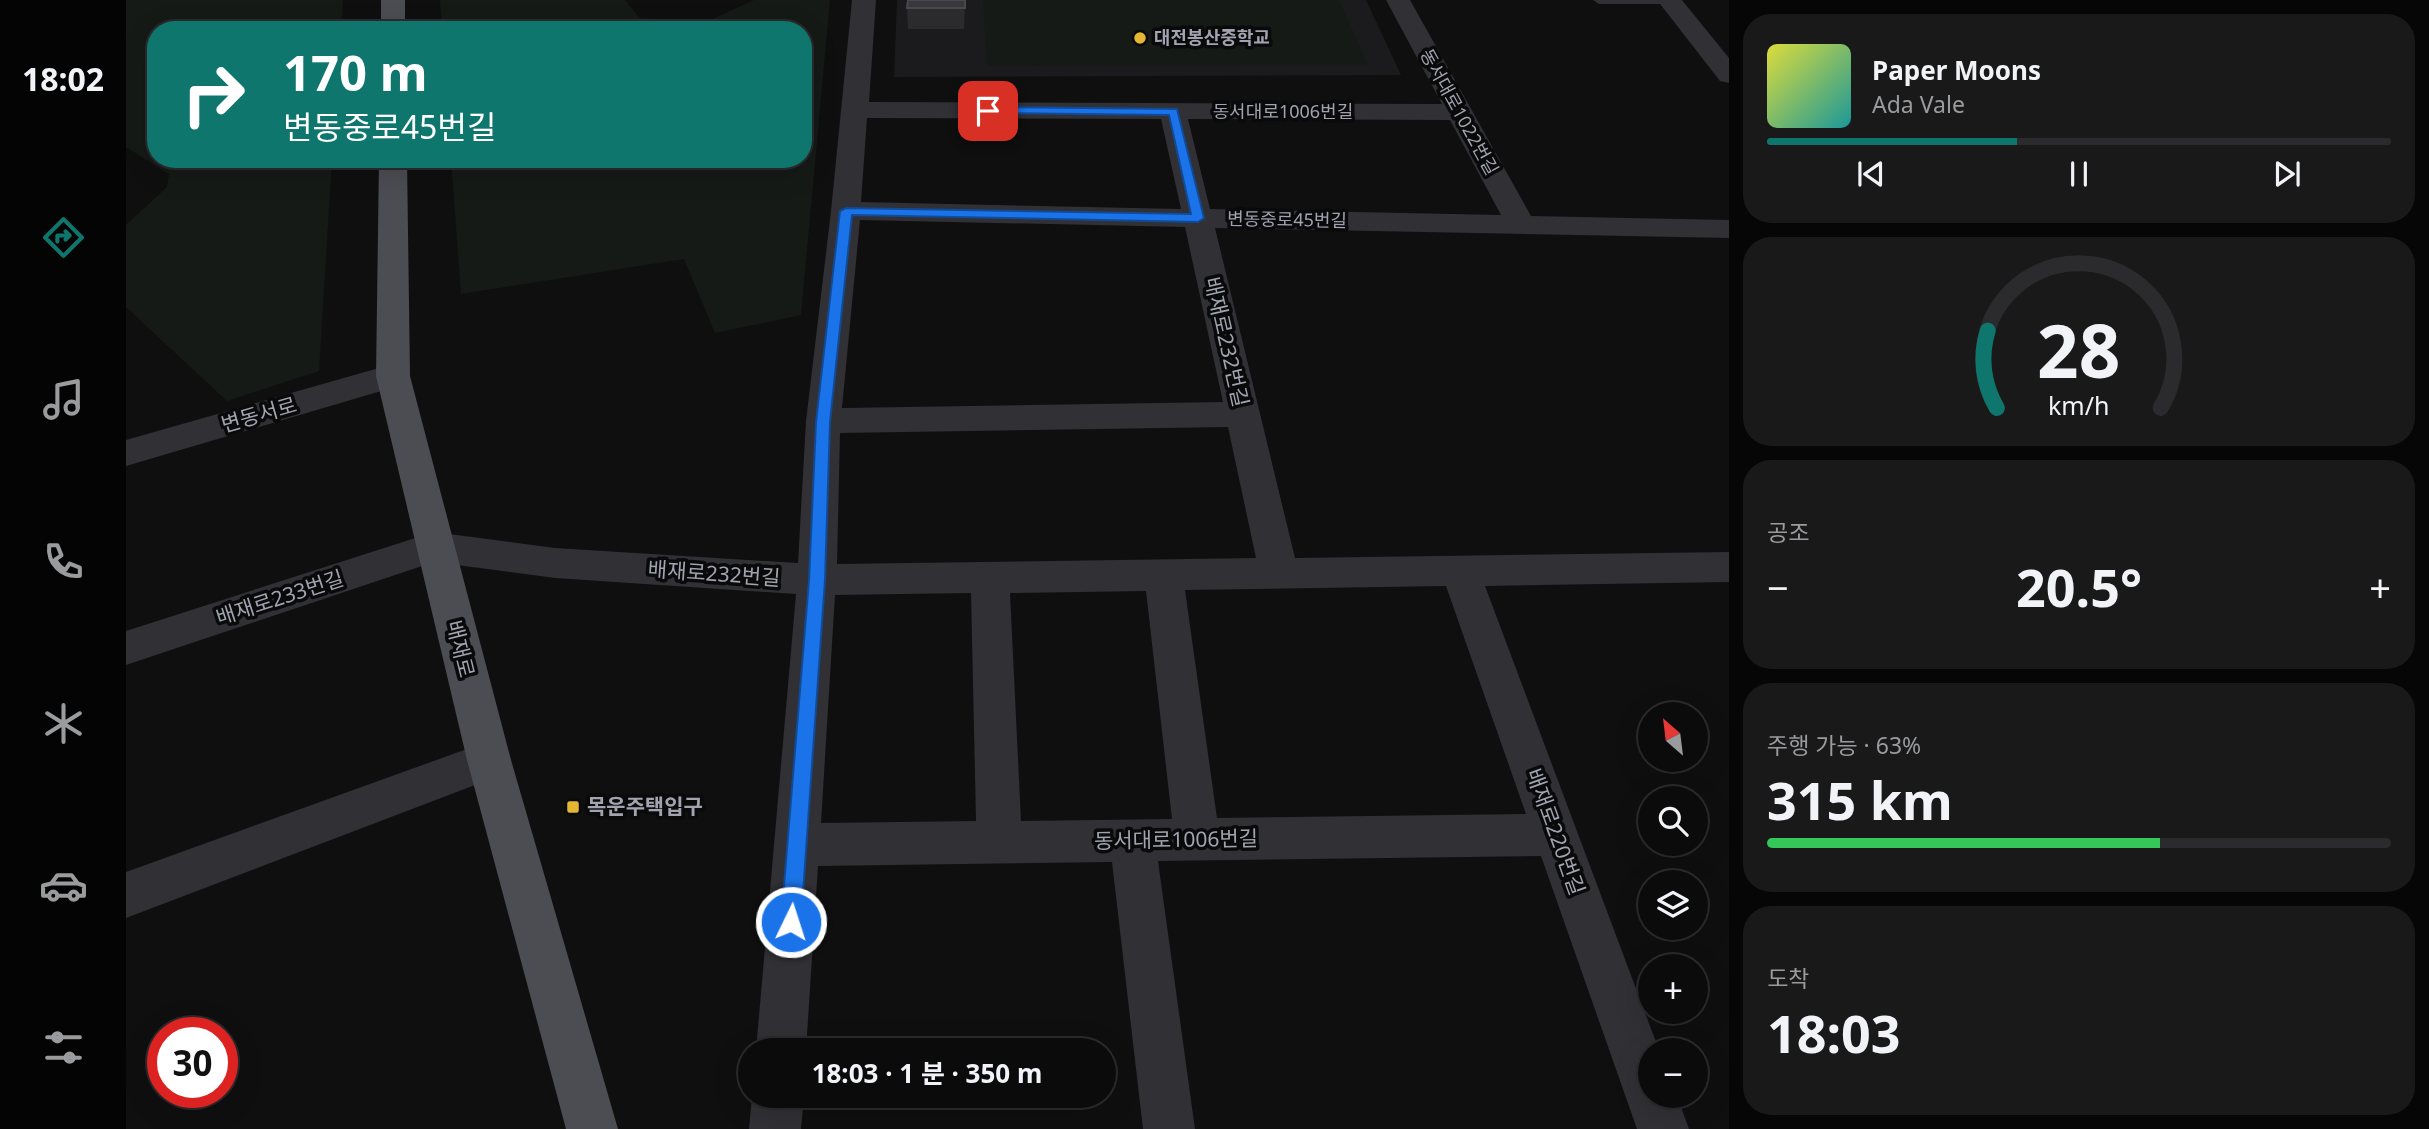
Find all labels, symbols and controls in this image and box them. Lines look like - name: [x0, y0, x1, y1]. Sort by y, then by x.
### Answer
- place label: 대전봉산중학교: [1154, 25, 1270, 49]
- marker: 대전봉산중학교: [1132, 30, 1148, 46]
- text: 170 m: [283, 39, 428, 105]
- street label: 동서대로1022번길: [1415, 44, 1504, 179]
- icon: right: [168, 49, 259, 140]
- text: Paper Moons: [1872, 52, 2041, 88]
- text: 18:02: [22, 57, 104, 100]
- pin: [958, 81, 1018, 141]
- text: Ada Vale: [1872, 88, 1965, 120]
- icon: arrive: [969, 92, 1007, 130]
- street label: 동서대로1006번길: [1213, 99, 1353, 123]
- text: 변동중로45번길: [283, 105, 496, 148]
- icon: previous: [1852, 155, 1890, 193]
- icon: pause: [2060, 155, 2098, 193]
- icon: next: [2268, 155, 2306, 193]
- street label: 변동중로45번길: [1227, 206, 1347, 232]
- icon: directions: [39, 213, 88, 262]
- street label: 배재로232번길: [1198, 274, 1256, 410]
- text: 28: [2037, 300, 2121, 399]
- icon: music: [39, 375, 88, 424]
- text: km/h: [2048, 387, 2110, 421]
- street label: 변동서로: [218, 390, 300, 438]
- text: 공조: [1767, 516, 1809, 548]
- icon: phone: [39, 537, 88, 586]
- text: 20.5°: [2016, 551, 2142, 622]
- street label: 배재로232번길: [647, 554, 781, 592]
- text: −: [1767, 561, 1789, 613]
- text: +: [2369, 561, 2391, 613]
- street label: 배재로233번길: [212, 563, 347, 631]
- street label: 배재로: [440, 617, 482, 680]
- icon: climate: [39, 699, 88, 748]
- north arrow: [1638, 702, 1708, 772]
- map controls: [1638, 702, 1708, 1108]
- text: 주행 가능 · 63%: [1767, 729, 1921, 761]
- text: 315 km: [1767, 764, 1953, 835]
- street label: 배재로220번길: [1520, 765, 1592, 899]
- button: search: [1638, 786, 1708, 856]
- place label: 목운주택입구: [587, 792, 703, 820]
- marker: 목운주택입구: [565, 799, 581, 815]
- street label: 동서대로1006번길: [1094, 824, 1258, 854]
- icon: car: [39, 861, 88, 910]
- button: layers: [1638, 870, 1708, 940]
- position arrow: [754, 885, 828, 959]
- button: +: [1638, 954, 1708, 1024]
- text: 도착: [1767, 962, 1809, 994]
- text: 18:03: [1767, 997, 1901, 1068]
- speed limit sign: 30: [147, 1017, 238, 1108]
- icon: filters: [39, 1023, 88, 1072]
- button: −: [1638, 1038, 1708, 1108]
- text: 18:03 · 1 분 · 350 m: [812, 1055, 1042, 1091]

